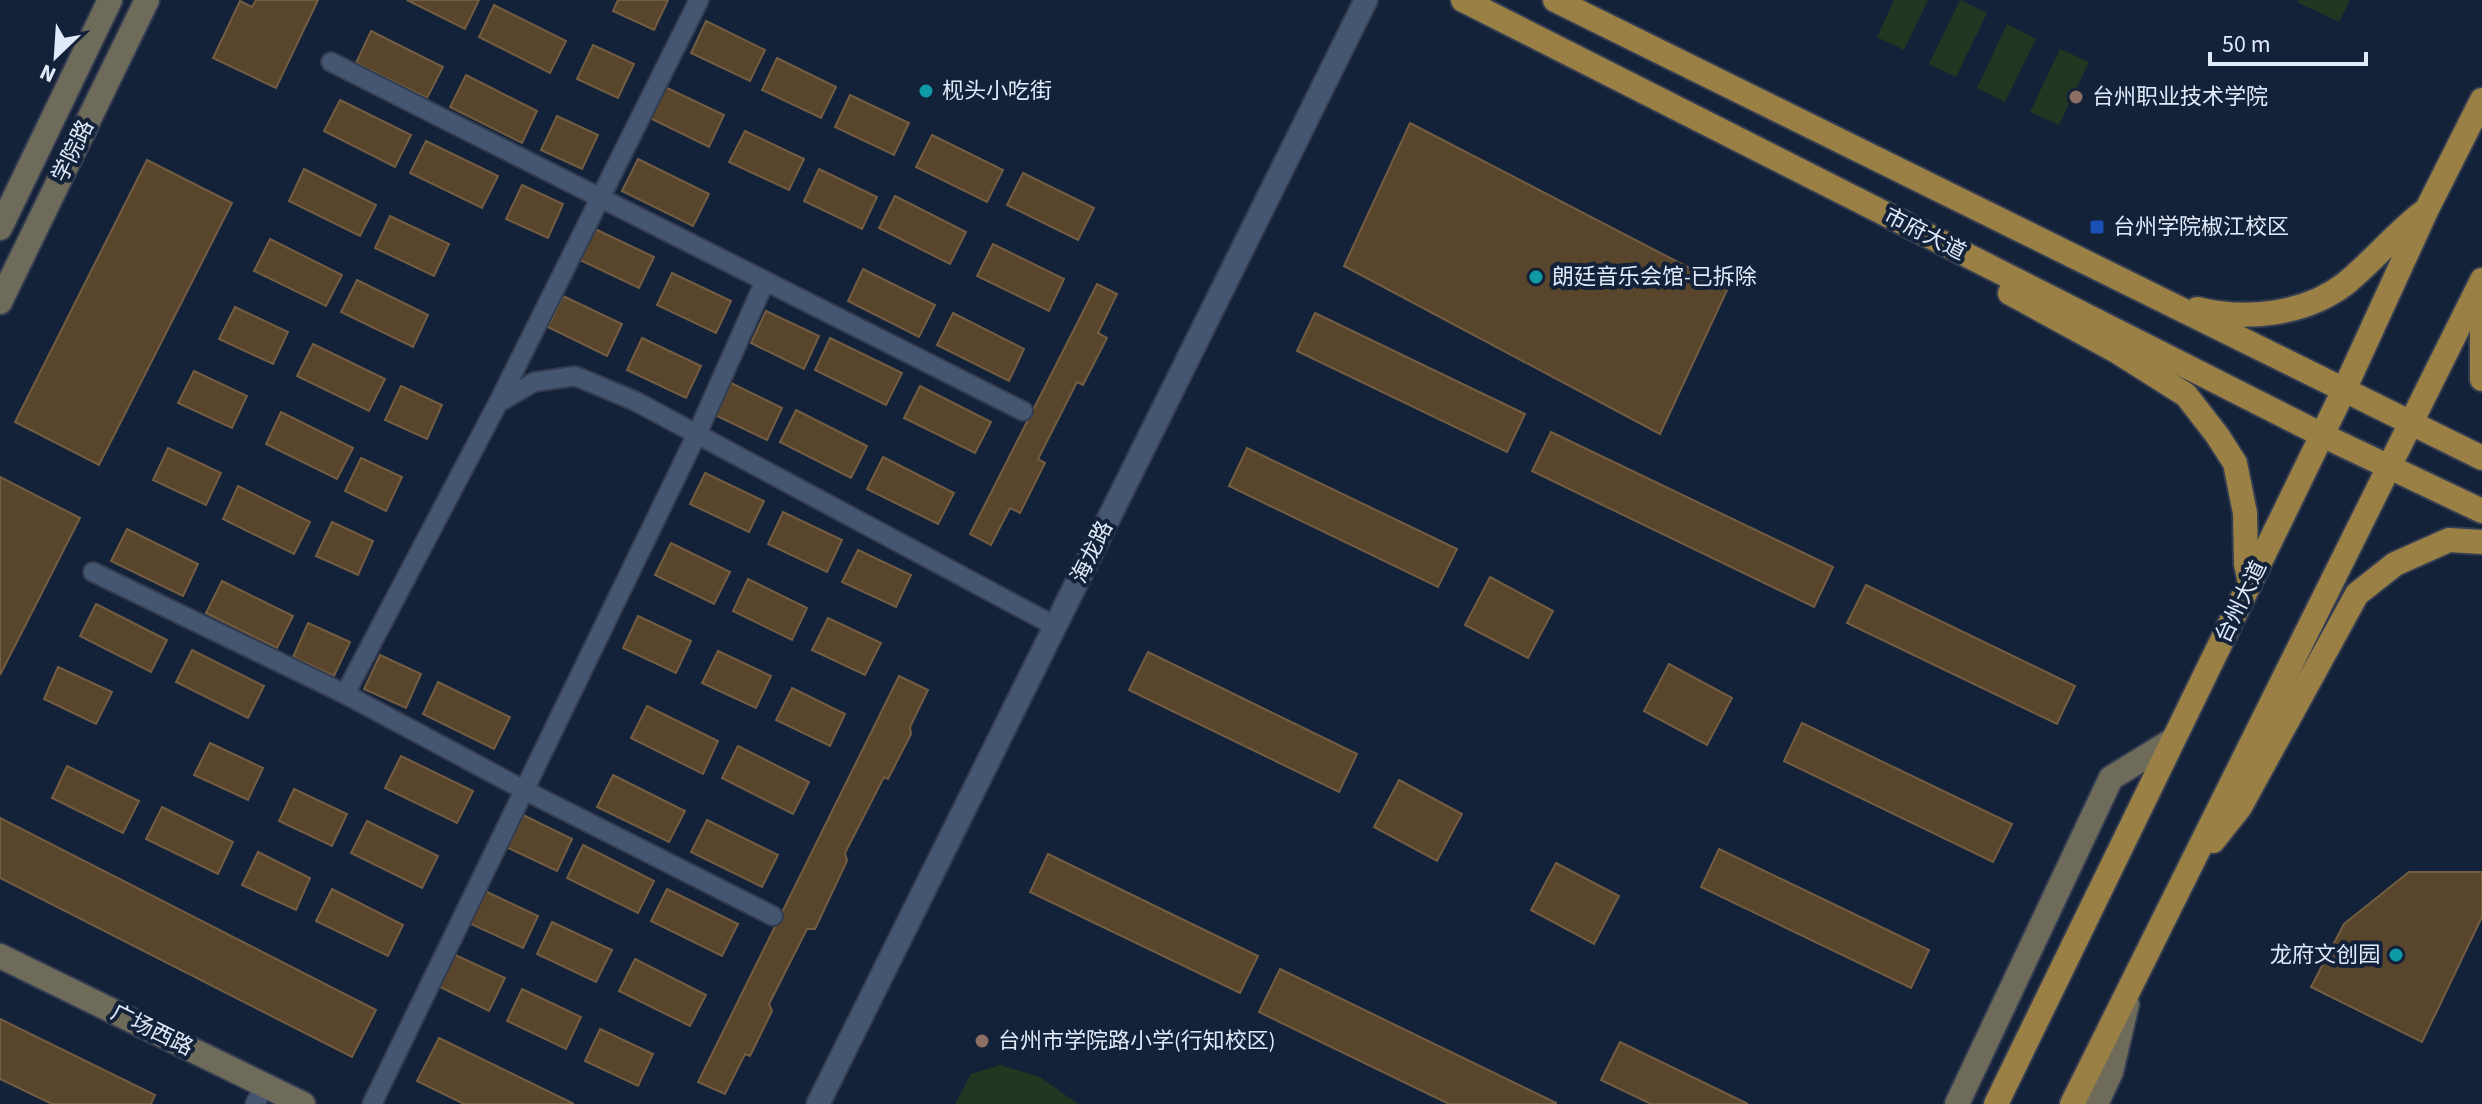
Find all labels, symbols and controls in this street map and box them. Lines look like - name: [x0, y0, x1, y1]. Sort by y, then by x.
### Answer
- north arrow: [16, 16, 96, 96]
- scale bar: [2210, 16, 2366, 66]
- text: 50 m: [2222, 27, 2271, 62]
- text: N: [35, 56, 61, 91]
- place label: 枧头小吃街: [942, 75, 1052, 107]
- place label: 台州职业技术学院: [2092, 81, 2268, 113]
- marker: 枧头小吃街: [917, 82, 935, 100]
- marker: 台州职业技术学院: [2067, 88, 2085, 106]
- street label: 学院路: [44, 114, 102, 188]
- street label: 市府大道: [1879, 200, 1971, 268]
- place label: 台州学院椒江校区: [2113, 211, 2289, 243]
- marker: 台州学院椒江校区: [2088, 218, 2106, 236]
- place label: 朗廷音乐会馆-已拆除: [1552, 261, 1757, 293]
- marker: 朗廷音乐会馆-已拆除: [1527, 268, 1545, 286]
- street label: 海龙路: [1063, 515, 1121, 589]
- street label: 台州大道: [2207, 555, 2275, 649]
- place label: 龙府文创园: [2270, 939, 2380, 971]
- marker: 龙府文创园: [2387, 946, 2405, 964]
- street label: 广场西路: [105, 996, 199, 1064]
- place label: 台州市学院路小学(行知校区): [998, 1025, 1275, 1057]
- marker: 台州市学院路小学(行知校区): [973, 1032, 991, 1050]

